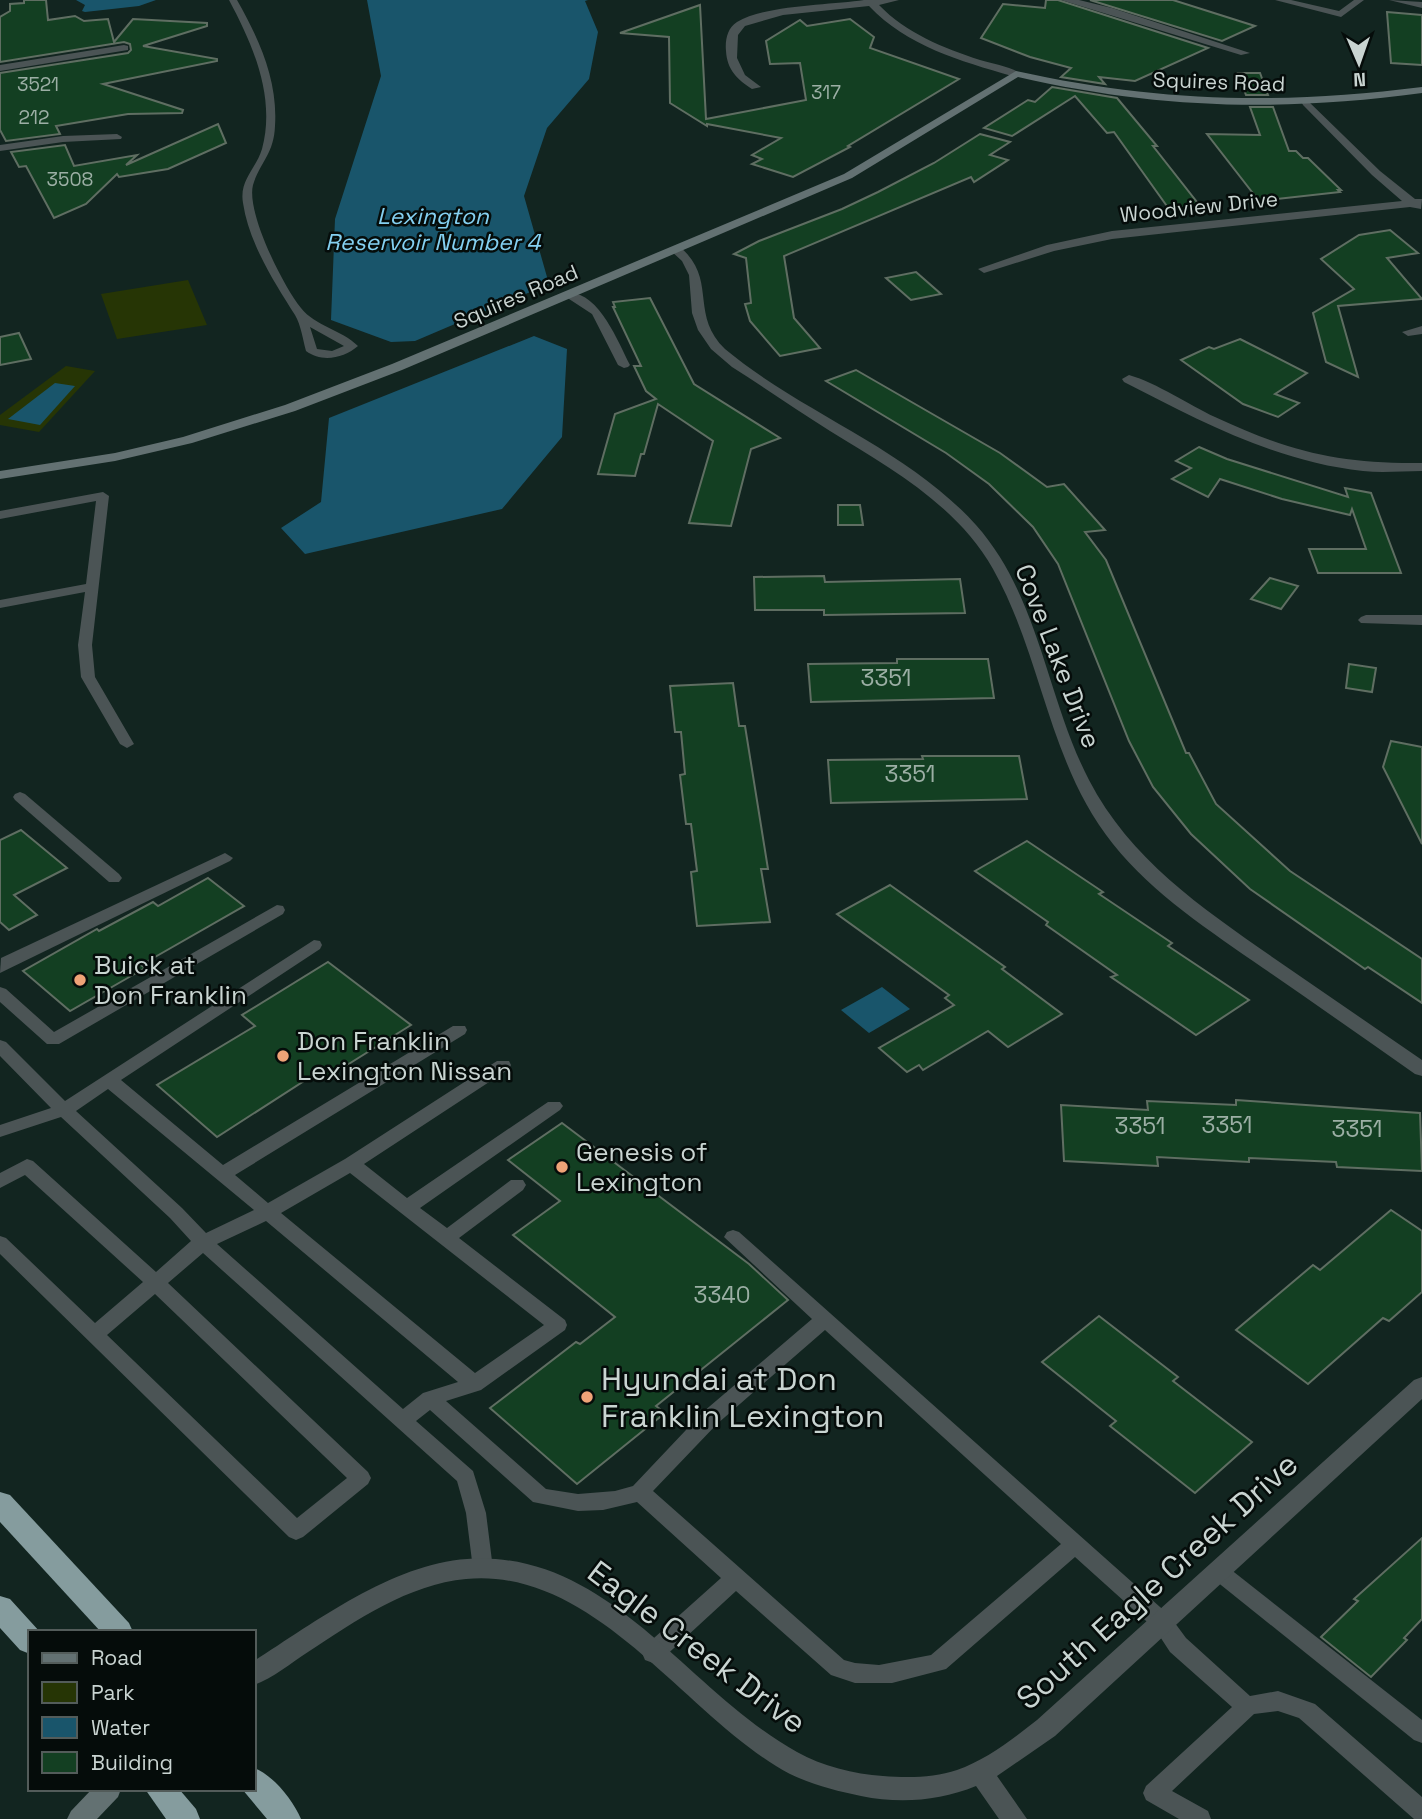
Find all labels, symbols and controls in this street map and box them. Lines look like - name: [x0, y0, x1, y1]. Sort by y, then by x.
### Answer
- north arrow: [1324, 28, 1394, 98]
- street label: Squires Road: [1152, 66, 1286, 97]
- text: N: [1353, 67, 1366, 92]
- house number: 3521: [17, 72, 59, 97]
- house number: 317: [811, 80, 841, 105]
- house number: 212: [19, 105, 49, 130]
- house number: 3508: [47, 167, 93, 192]
- street label: Woodview Drive: [1119, 185, 1279, 228]
- water label: Lexington Reservoir Number 4: [325, 201, 542, 257]
- street label: Squires Road: [450, 258, 582, 335]
- street label: Cove Lake Drive: [1007, 559, 1109, 753]
- house number: 3351: [861, 663, 911, 693]
- house number: 3351: [885, 759, 935, 789]
- place label: Buick at Don Franklin: [94, 948, 247, 1012]
- marker: Buick at Don Franklin: [72, 972, 88, 988]
- place label: Don Franklin Lexington Nissan: [297, 1024, 512, 1088]
- marker: Don Franklin Lexington Nissan: [275, 1048, 291, 1064]
- house number: 3351: [1202, 1110, 1252, 1140]
- house number: 3351: [1115, 1111, 1165, 1141]
- house number: 3351: [1332, 1114, 1382, 1144]
- place label: Genesis of Lexington: [576, 1135, 707, 1199]
- marker: Genesis of Lexington: [554, 1159, 570, 1175]
- house number: 3340: [694, 1280, 750, 1310]
- place label: Hyundai at Don Franklin Lexington: [601, 1359, 884, 1436]
- marker: Hyundai at Don Franklin Lexington: [579, 1389, 595, 1405]
- street label: South Eagle Creek Drive: [1008, 1444, 1306, 1718]
- street label: Eagle Creek Drive: [580, 1552, 814, 1742]
- legend: [28, 1630, 256, 1791]
- text: Road: [91, 1644, 143, 1671]
- text: Park: [91, 1679, 135, 1706]
- text: Water: [91, 1714, 150, 1741]
- text: Building: [91, 1749, 173, 1776]

